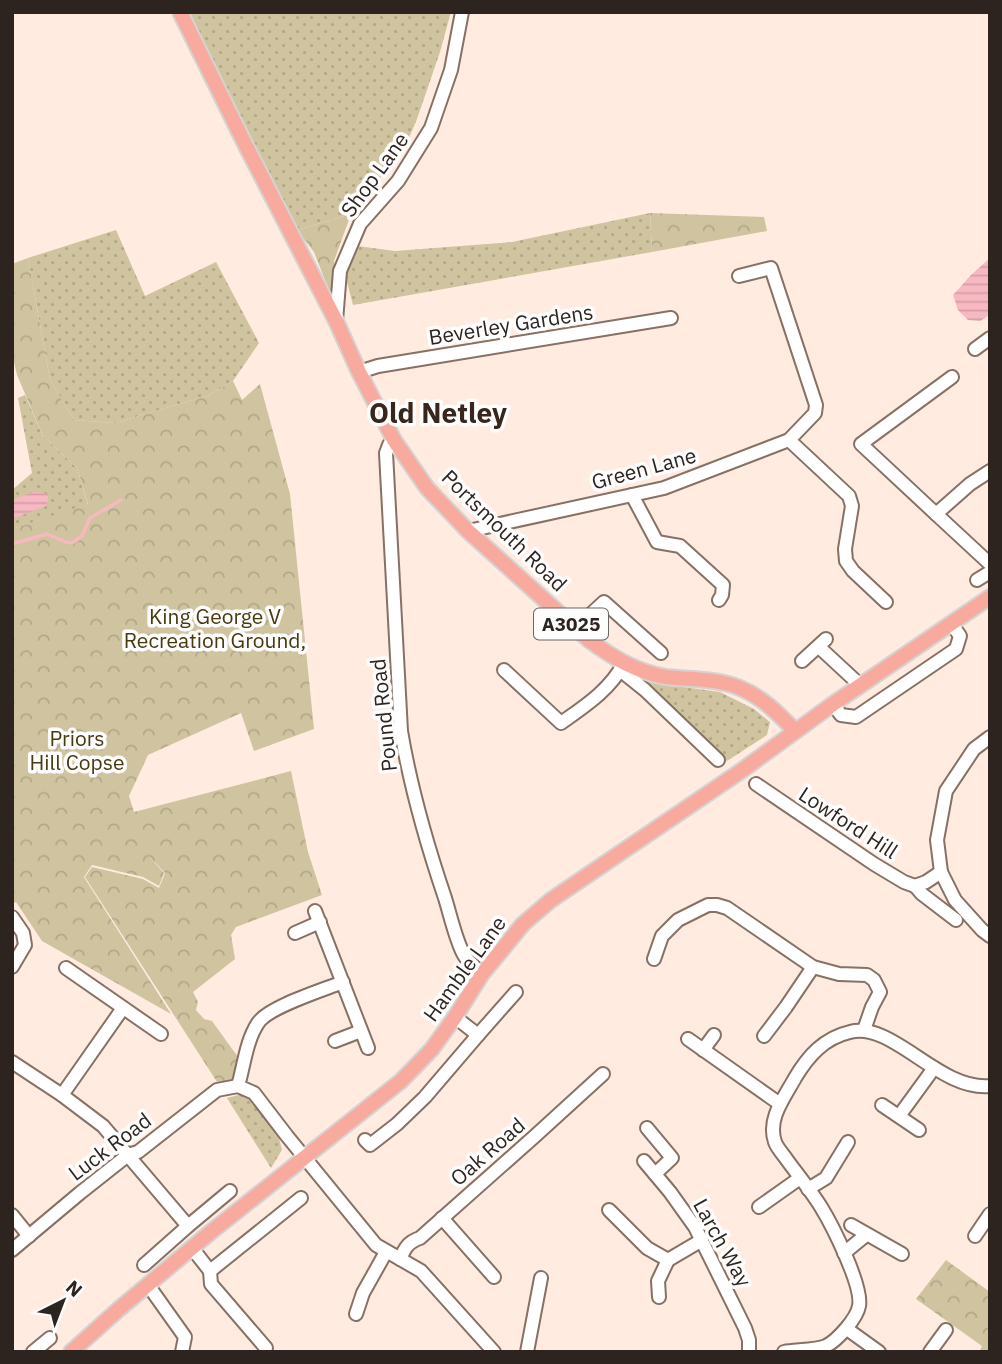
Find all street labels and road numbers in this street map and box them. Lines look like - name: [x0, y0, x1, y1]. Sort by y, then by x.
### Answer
- street label: Shop Lane: [334, 126, 414, 222]
- street label: Beverley Gardens: [427, 297, 595, 351]
- street label: Green Lane: [588, 441, 699, 495]
- street label: Portsmouth Road: [436, 463, 573, 597]
- road number: A3025: [534, 608, 608, 639]
- street label: Pound Road: [363, 657, 403, 773]
- street label: Lowford Hill: [794, 780, 904, 865]
- street label: Hamble Lane: [416, 910, 512, 1027]
- street label: Luck Road: [62, 1106, 157, 1187]
- street label: Oak Road: [444, 1111, 531, 1191]
- street label: Larch Way: [687, 1193, 759, 1292]

